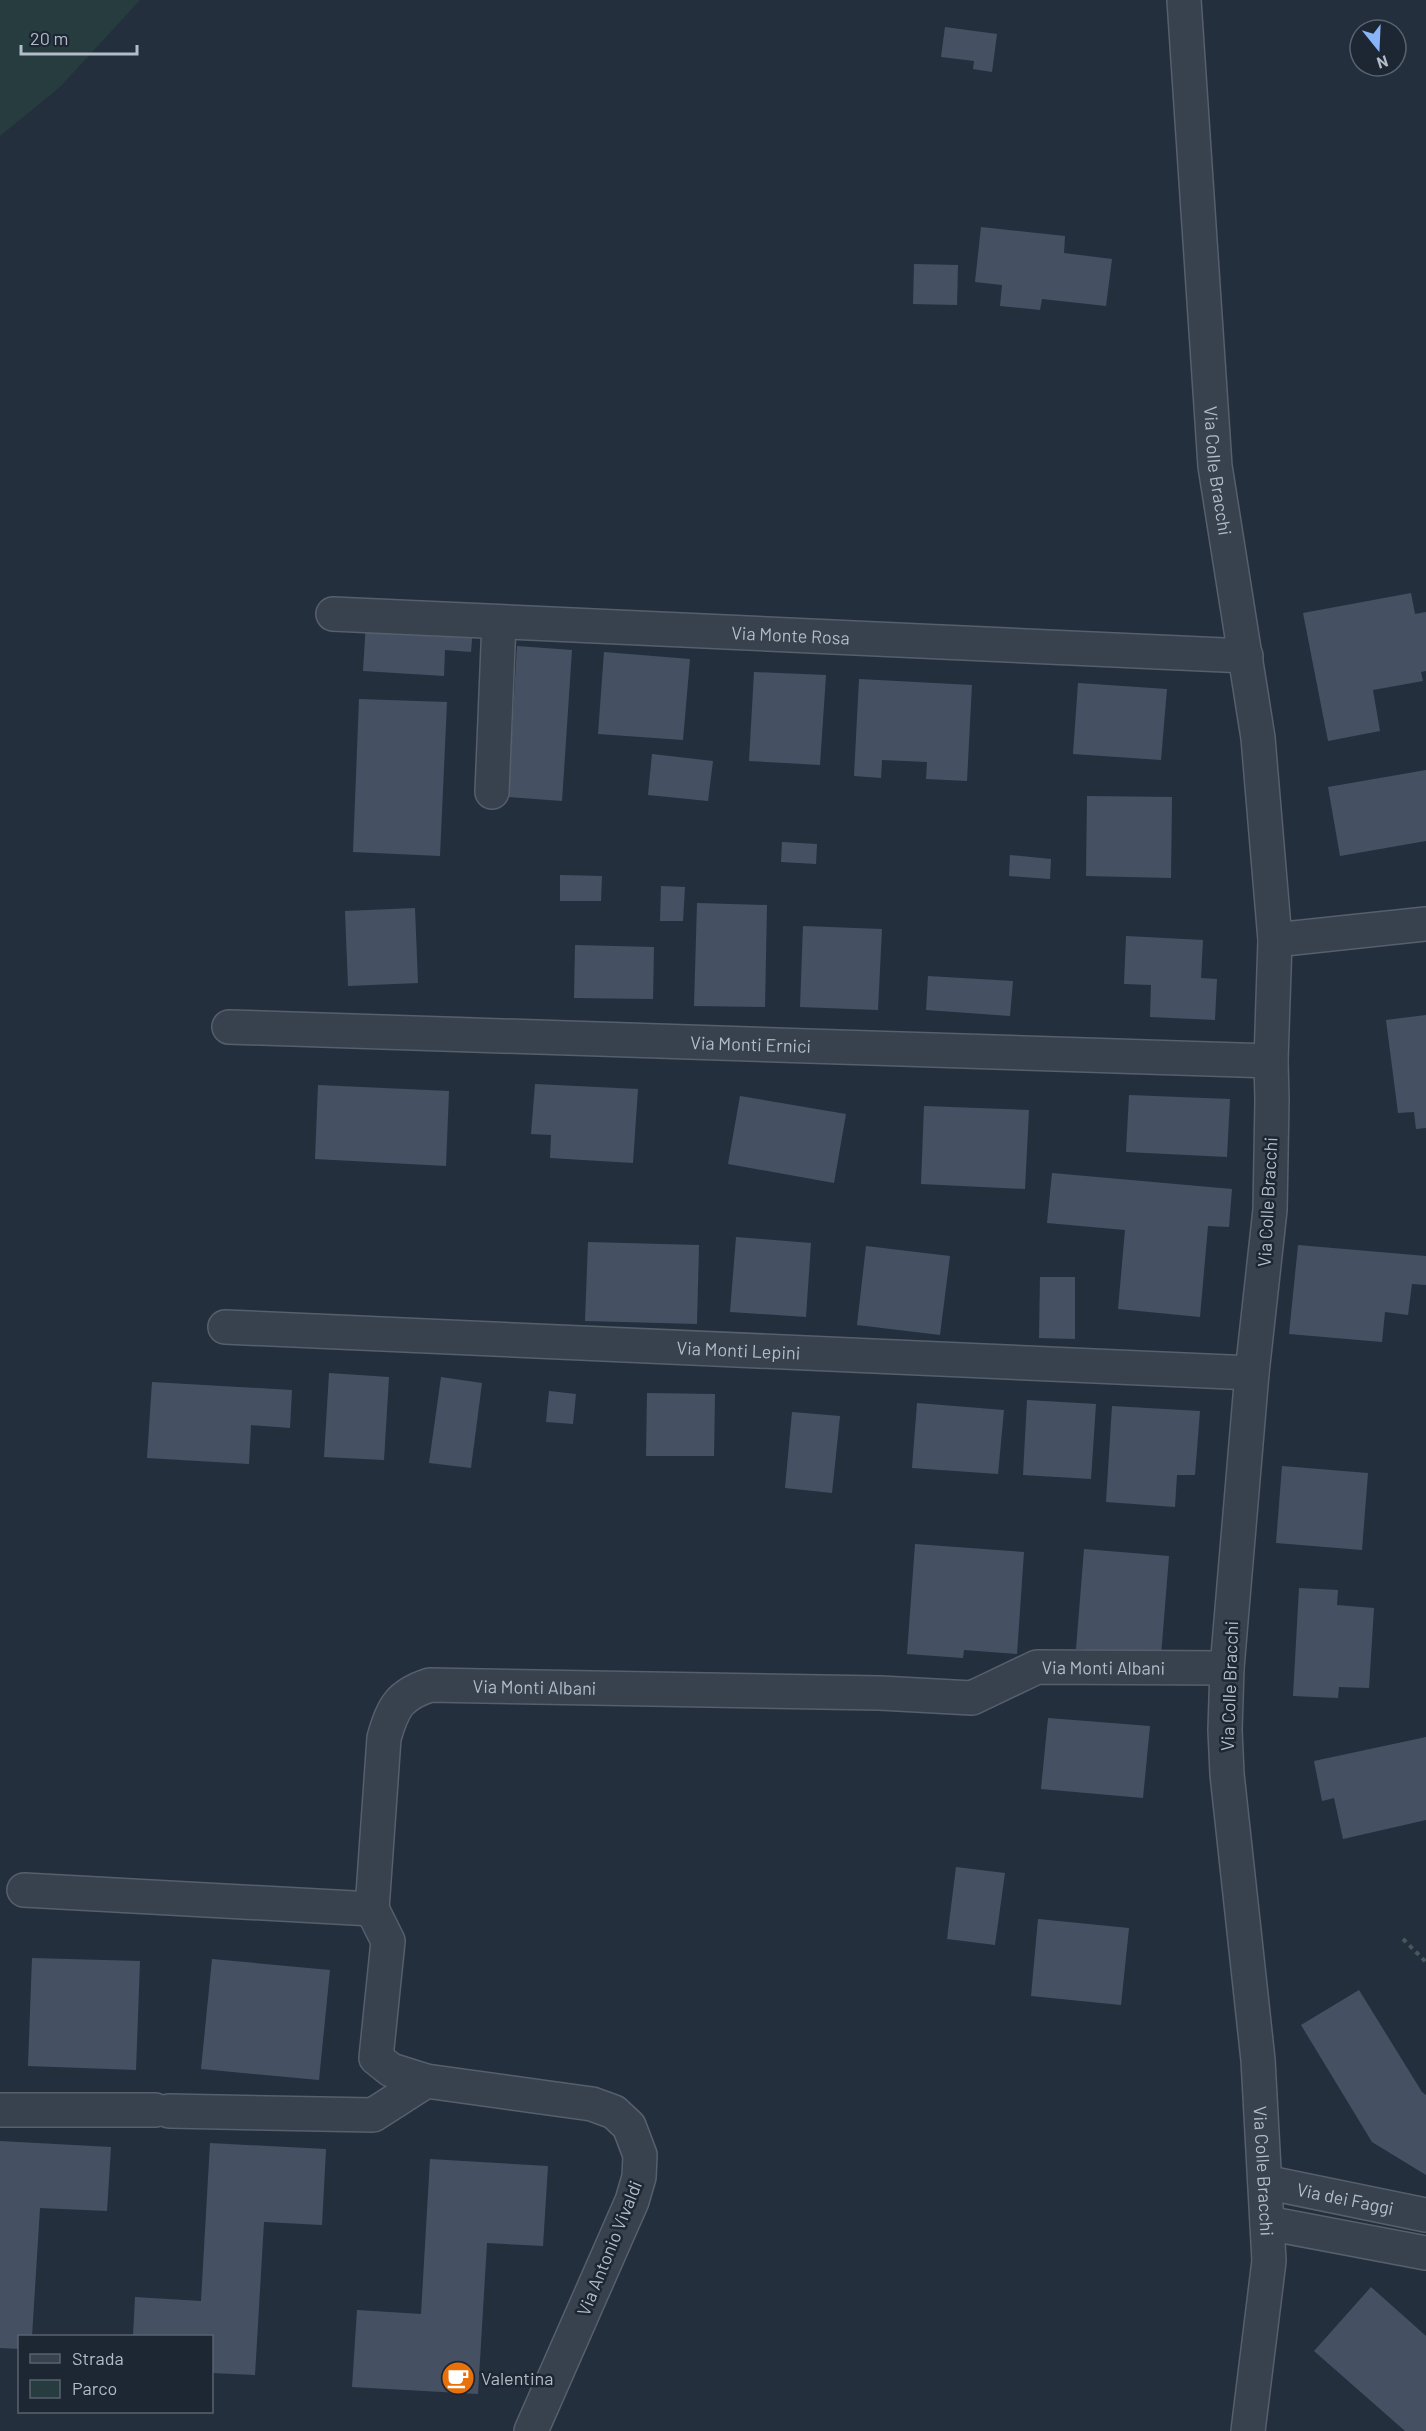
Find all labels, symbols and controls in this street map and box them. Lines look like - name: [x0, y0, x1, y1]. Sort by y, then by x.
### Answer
- scale bar: [21, 18, 136, 56]
- north arrow: [1348, 18, 1408, 78]
- text: 20 m: [30, 27, 68, 49]
- text: N: [1375, 52, 1391, 73]
- street label: Via Colle Bracchi: [1200, 405, 1237, 537]
- street label: Via Monte Rosa: [731, 621, 850, 649]
- street label: Via Monti Ernici: [690, 1031, 811, 1057]
- street label: Via Colle Bracchi: [1253, 1136, 1281, 1268]
- street label: Via Monti Lepini: [676, 1336, 801, 1364]
- street label: Via Colle Bracchi: [1216, 1621, 1242, 1751]
- street label: Via Monti Albani: [1041, 1656, 1165, 1679]
- street label: Via Monti Albani: [473, 1675, 597, 1699]
- street label: Via Colle Bracchi: [1250, 2105, 1279, 2236]
- street label: Via Antonio Vivaldi: [572, 2177, 646, 2319]
- street label: Via dei Faggi: [1295, 2178, 1396, 2219]
- legend: [18, 2335, 213, 2413]
- text: Strada: [72, 2347, 124, 2369]
- cafe icon: Valentina: [440, 2360, 476, 2396]
- place label: Valentina: [481, 2367, 553, 2389]
- text: Parco: [72, 2377, 117, 2399]

